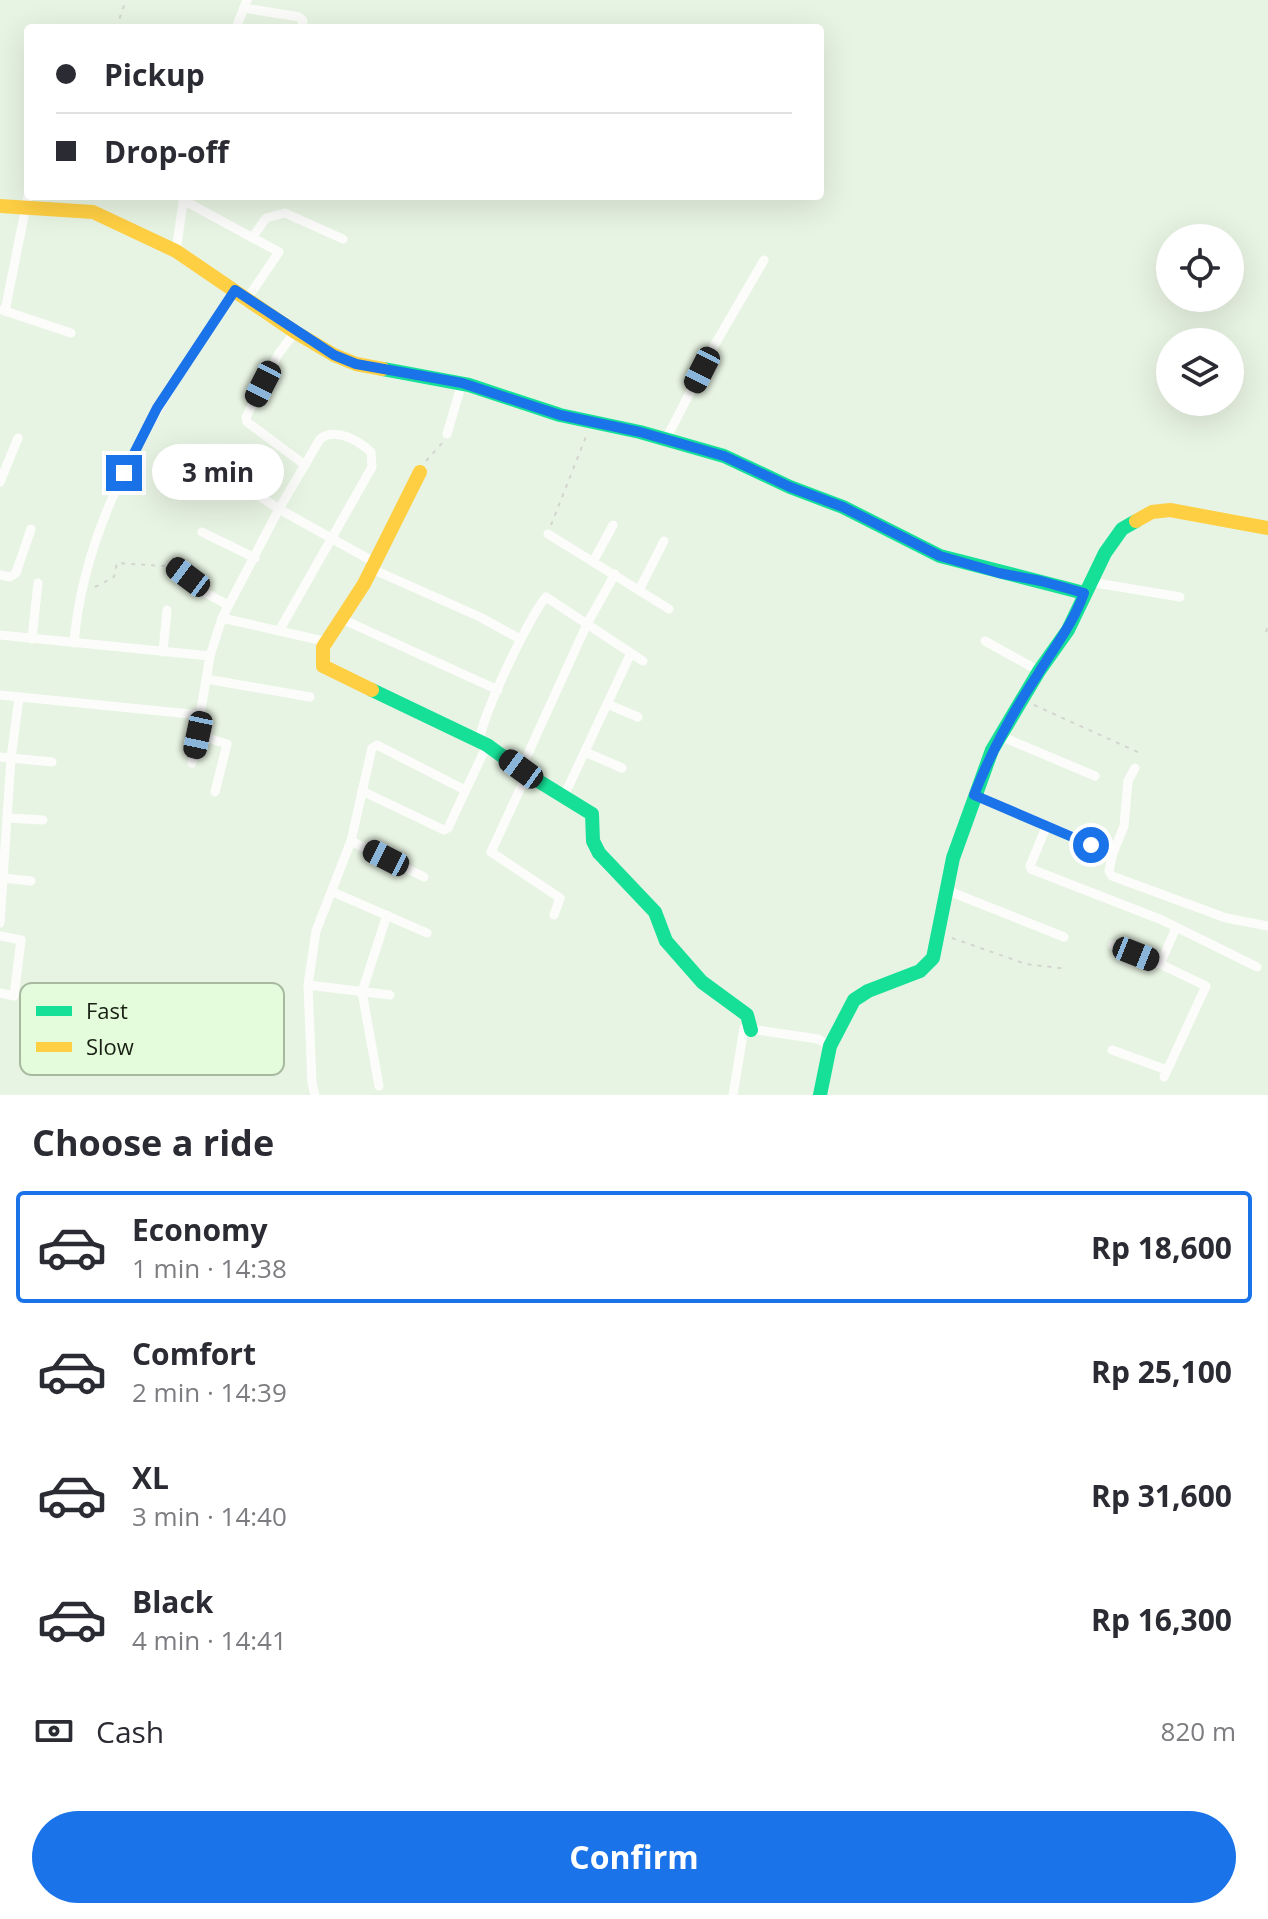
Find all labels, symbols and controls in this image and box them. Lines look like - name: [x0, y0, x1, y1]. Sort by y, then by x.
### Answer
- text: Pickup: [104, 54, 205, 95]
- text: Drop-off: [104, 131, 229, 172]
- map controls: [1156, 224, 1244, 416]
- button: locate: [1156, 224, 1244, 312]
- button: layers: [1156, 328, 1244, 416]
- car: [680, 343, 724, 397]
- car: [241, 357, 285, 411]
- callout: 3 min: [152, 445, 284, 501]
- text: 3 min: [182, 454, 254, 490]
- route end: [106, 455, 142, 491]
- car: [162, 553, 214, 601]
- car: [181, 709, 215, 761]
- car: [495, 745, 547, 793]
- route start: [1073, 827, 1109, 863]
- car: [359, 836, 413, 880]
- car: [1109, 934, 1163, 974]
- legend: [20, 983, 284, 1075]
- text: Fast: [86, 995, 128, 1025]
- text: Slow: [86, 1031, 134, 1061]
- text: Choose a ride: [32, 1118, 274, 1167]
- text: Economy: [132, 1209, 268, 1250]
- icon: car: [36, 1211, 108, 1283]
- text: Rp 18,600: [1091, 1227, 1232, 1268]
- text: 1 min · 14:38: [132, 1250, 287, 1286]
- text: Comfort: [132, 1333, 256, 1374]
- icon: car: [36, 1335, 108, 1407]
- text: Rp 25,100: [1091, 1351, 1232, 1392]
- text: 2 min · 14:39: [132, 1374, 287, 1410]
- text: XL: [132, 1457, 169, 1498]
- icon: car: [36, 1459, 108, 1531]
- text: Rp 31,600: [1091, 1475, 1232, 1516]
- text: 3 min · 14:40: [132, 1498, 287, 1534]
- text: Black: [132, 1581, 213, 1622]
- icon: car: [36, 1583, 108, 1655]
- text: Rp 16,300: [1091, 1599, 1232, 1640]
- text: 4 min · 14:41: [132, 1622, 287, 1658]
- icon: cash: [32, 1709, 76, 1753]
- text: Cash: [96, 1711, 164, 1752]
- text: 820 m: [1161, 1713, 1236, 1749]
- button: Confirm: [32, 1811, 1236, 1903]

